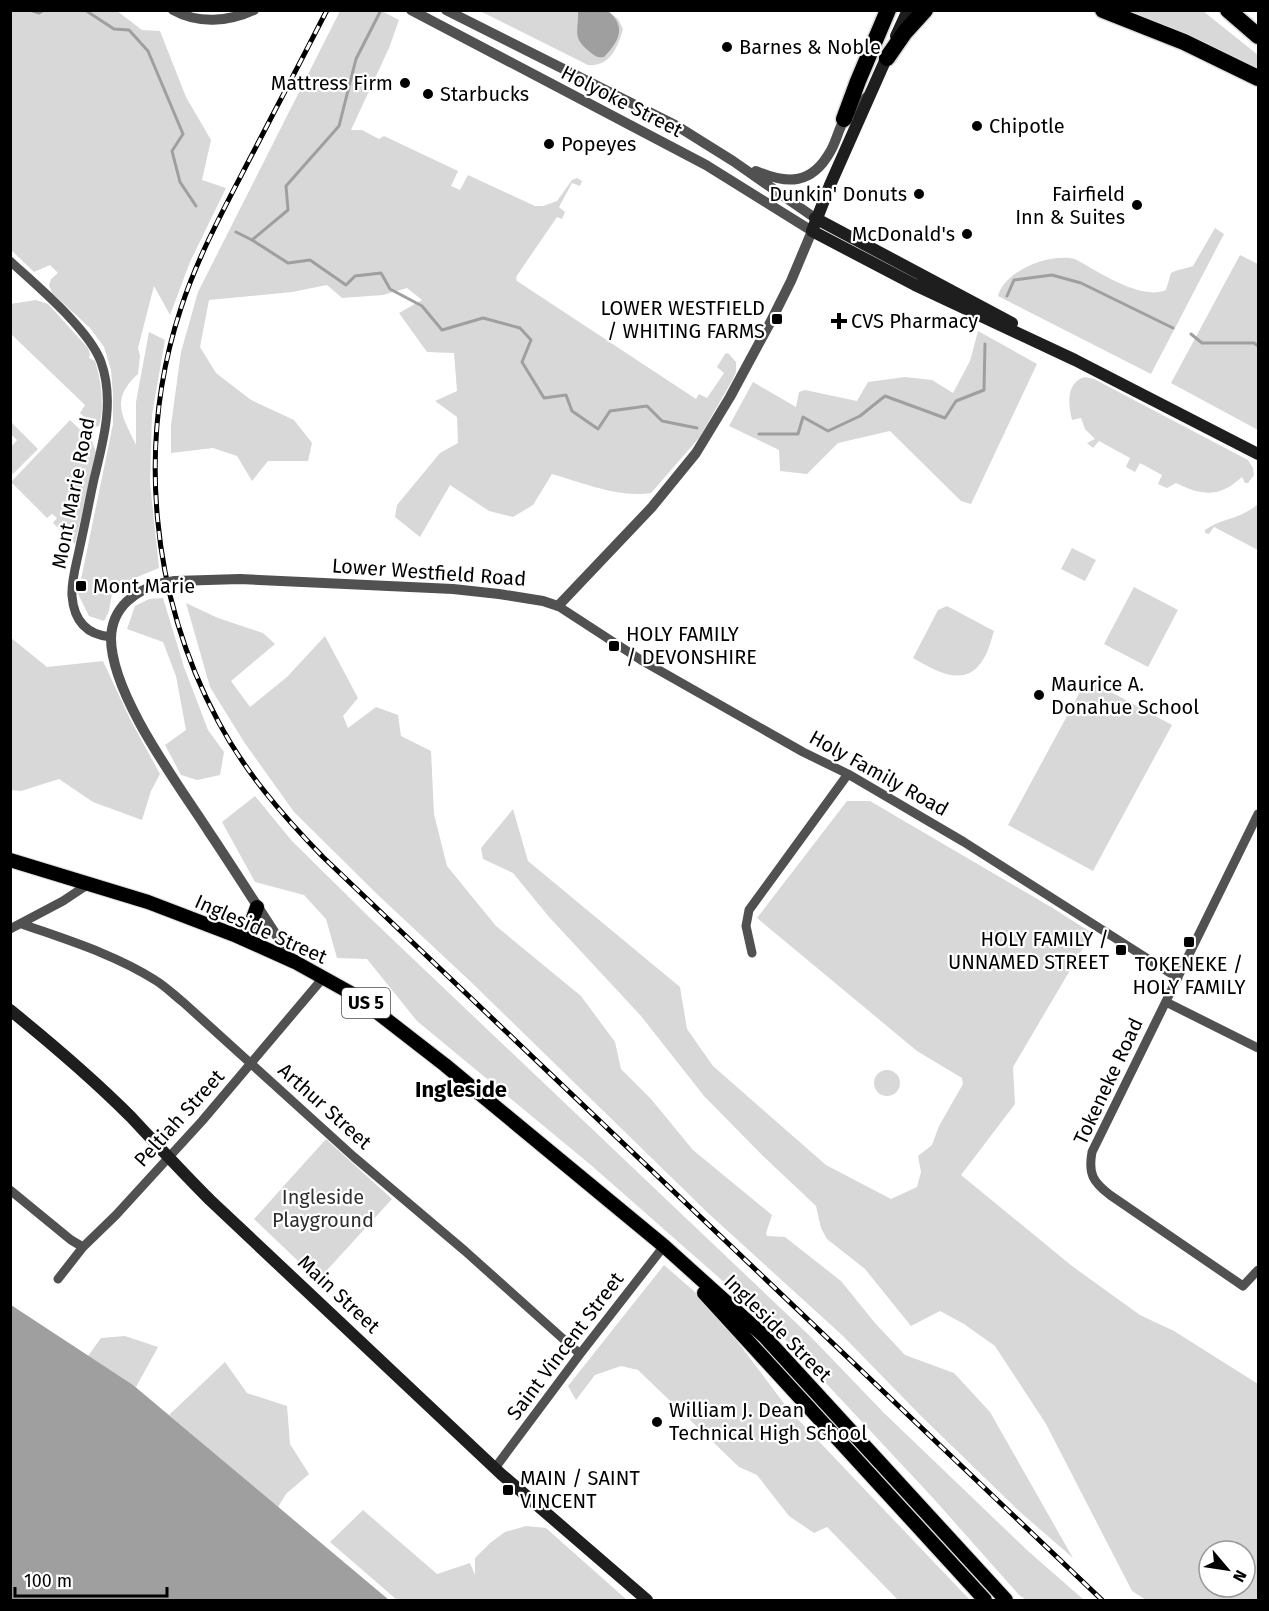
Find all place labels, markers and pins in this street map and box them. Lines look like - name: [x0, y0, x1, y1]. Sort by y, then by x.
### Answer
- place label: Barnes & Noble: [739, 35, 881, 59]
- marker: Barnes & Noble: [720, 40, 734, 54]
- place label: Mattress Firm: [271, 71, 393, 95]
- marker: Mattress Firm: [398, 76, 412, 90]
- place label: Starbucks: [440, 82, 529, 106]
- marker: Starbucks: [421, 87, 435, 101]
- place label: Chipotle: [989, 114, 1065, 138]
- marker: Chipotle: [970, 119, 984, 133]
- place label: Popeyes: [561, 132, 636, 156]
- marker: Popeyes: [542, 137, 556, 151]
- place label: Dunkin' Donuts: [769, 182, 907, 206]
- place label: Fairfield Inn & Suites: [1015, 182, 1125, 229]
- marker: Dunkin' Donuts: [912, 187, 926, 201]
- marker: Fairfield Inn & Suites: [1130, 198, 1144, 212]
- place label: McDonald's: [852, 222, 955, 246]
- marker: McDonald's: [960, 227, 974, 241]
- place label: LOWER WESTFIELD / WHITING FARMS: [600, 296, 765, 343]
- place label: CVS Pharmacy: [851, 309, 978, 333]
- marker: LOWER WESTFIELD / WHITING FARMS: [770, 312, 784, 326]
- marker: CVS Pharmacy: [832, 314, 846, 328]
- place label: Mont Marie: [93, 574, 195, 598]
- marker: Mont Marie: [74, 579, 88, 593]
- place label: HOLY FAMILY / DEVONSHIRE: [626, 622, 757, 669]
- marker: HOLY FAMILY / DEVONSHIRE: [607, 639, 621, 653]
- place label: Maurice A. Donahue School: [1051, 672, 1199, 719]
- marker: Maurice A. Donahue School: [1032, 688, 1046, 702]
- place label: HOLY FAMILY / UNNAMED STREET: [948, 927, 1110, 974]
- marker: TOKENEKE / HOLY FAMILY: [1182, 935, 1196, 949]
- marker: HOLY FAMILY / UNNAMED STREET: [1114, 943, 1128, 957]
- place label: TOKENEKE / HOLY FAMILY: [1133, 952, 1245, 999]
- place label: William J. Dean Technical High School: [669, 1398, 867, 1445]
- marker: William J. Dean Technical High School: [650, 1415, 664, 1429]
- place label: MAIN / SAINT VINCENT: [520, 1466, 640, 1513]
- marker: MAIN / SAINT VINCENT: [501, 1483, 515, 1497]

